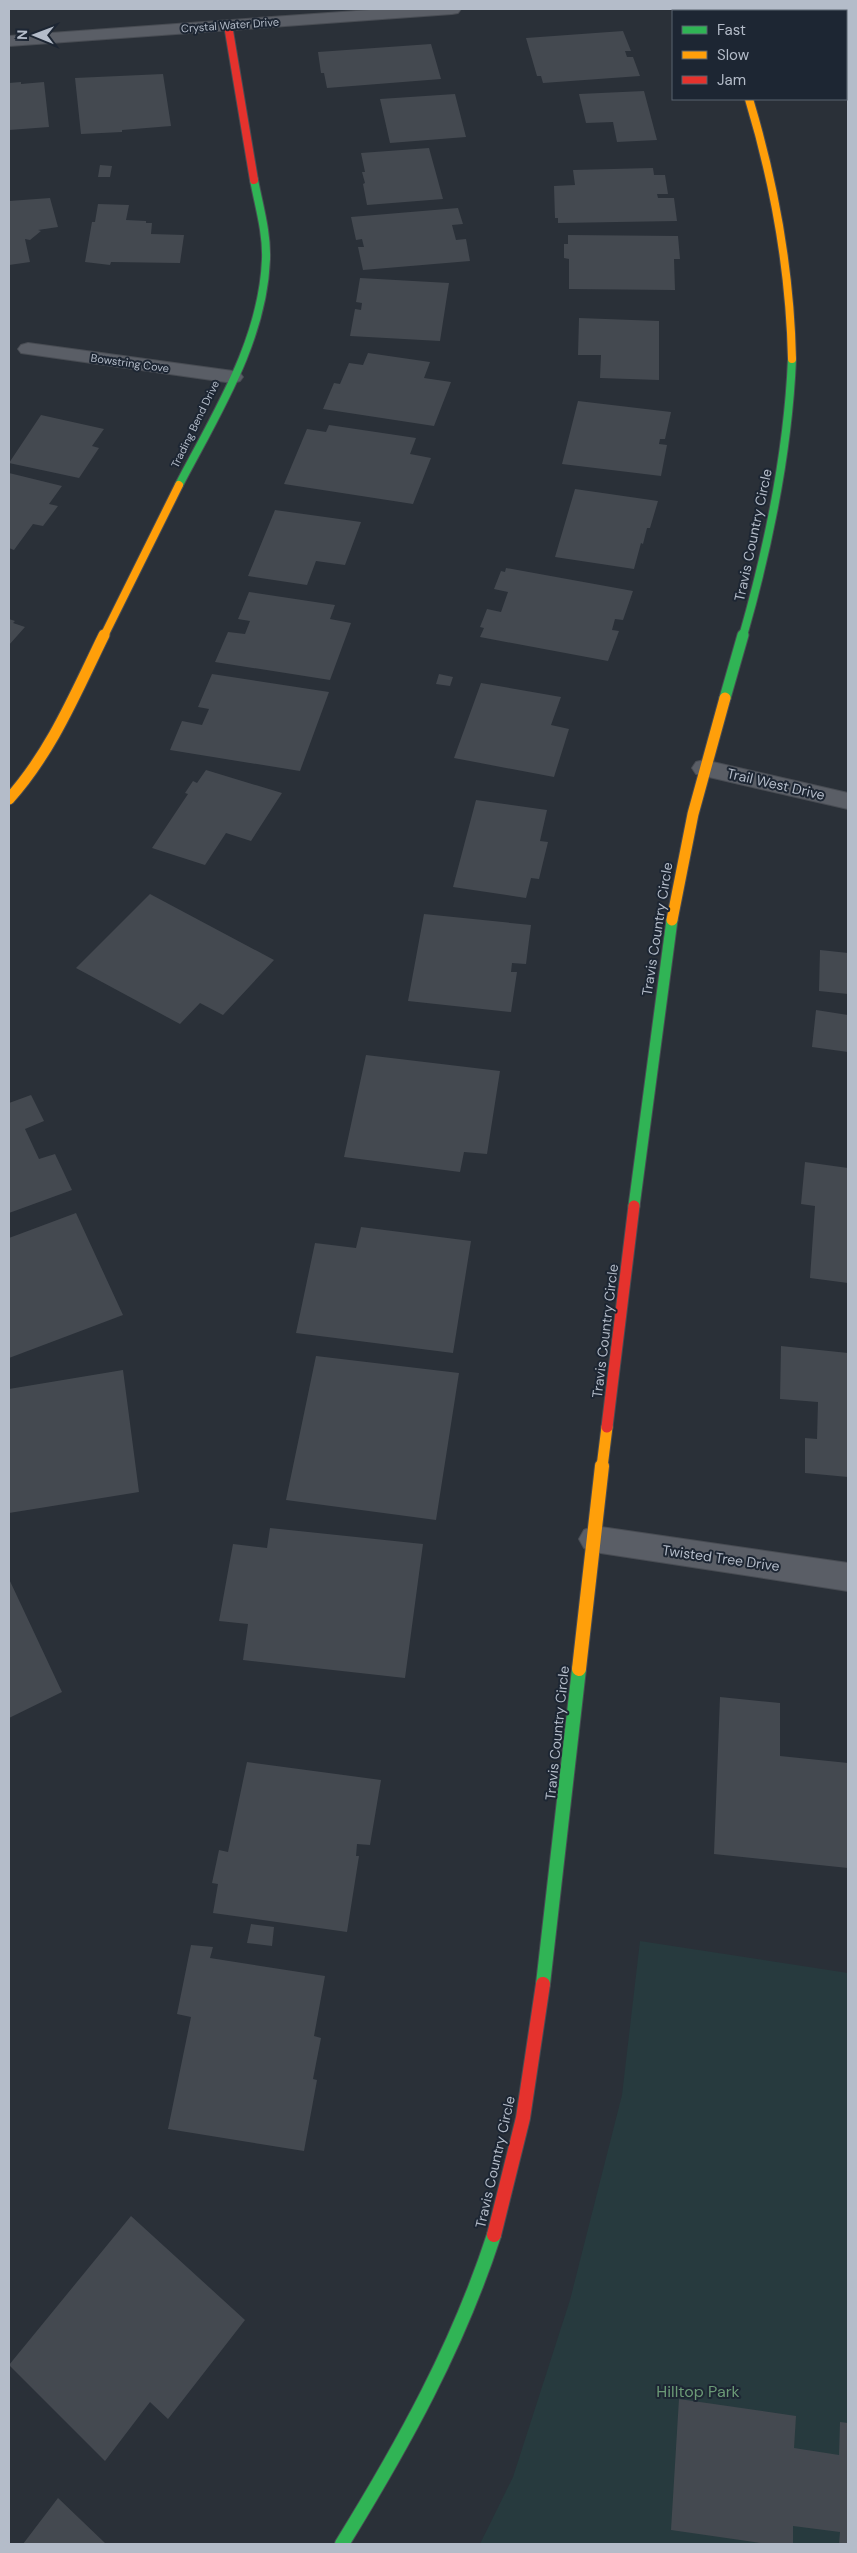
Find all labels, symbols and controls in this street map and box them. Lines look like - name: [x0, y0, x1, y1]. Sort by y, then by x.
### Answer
- north arrow: [10, 10, 60, 60]
- legend: [672, 10, 847, 100]
- street label: Crystal Water Drive: [181, 15, 279, 35]
- text: Fast: [717, 20, 746, 40]
- text: N: [13, 30, 31, 40]
- text: Slow: [717, 45, 750, 65]
- text: Jam: [717, 70, 746, 90]
- street label: Bowstring Cove: [90, 351, 170, 375]
- street label: Trading Bend Drive: [168, 378, 222, 470]
- street label: Travis Country Circle: [730, 467, 776, 603]
- street label: Trail West Drive: [725, 764, 827, 804]
- street label: Travis Country Circle: [638, 861, 676, 997]
- street label: Travis Country Circle: [588, 1263, 622, 1399]
- street label: Twisted Tree Drive: [661, 1541, 781, 1575]
- street label: Travis Country Circle: [541, 1665, 573, 1801]
- street label: Travis Country Circle: [471, 2094, 519, 2230]
- park label: Hilltop Park: [656, 2381, 740, 2402]

